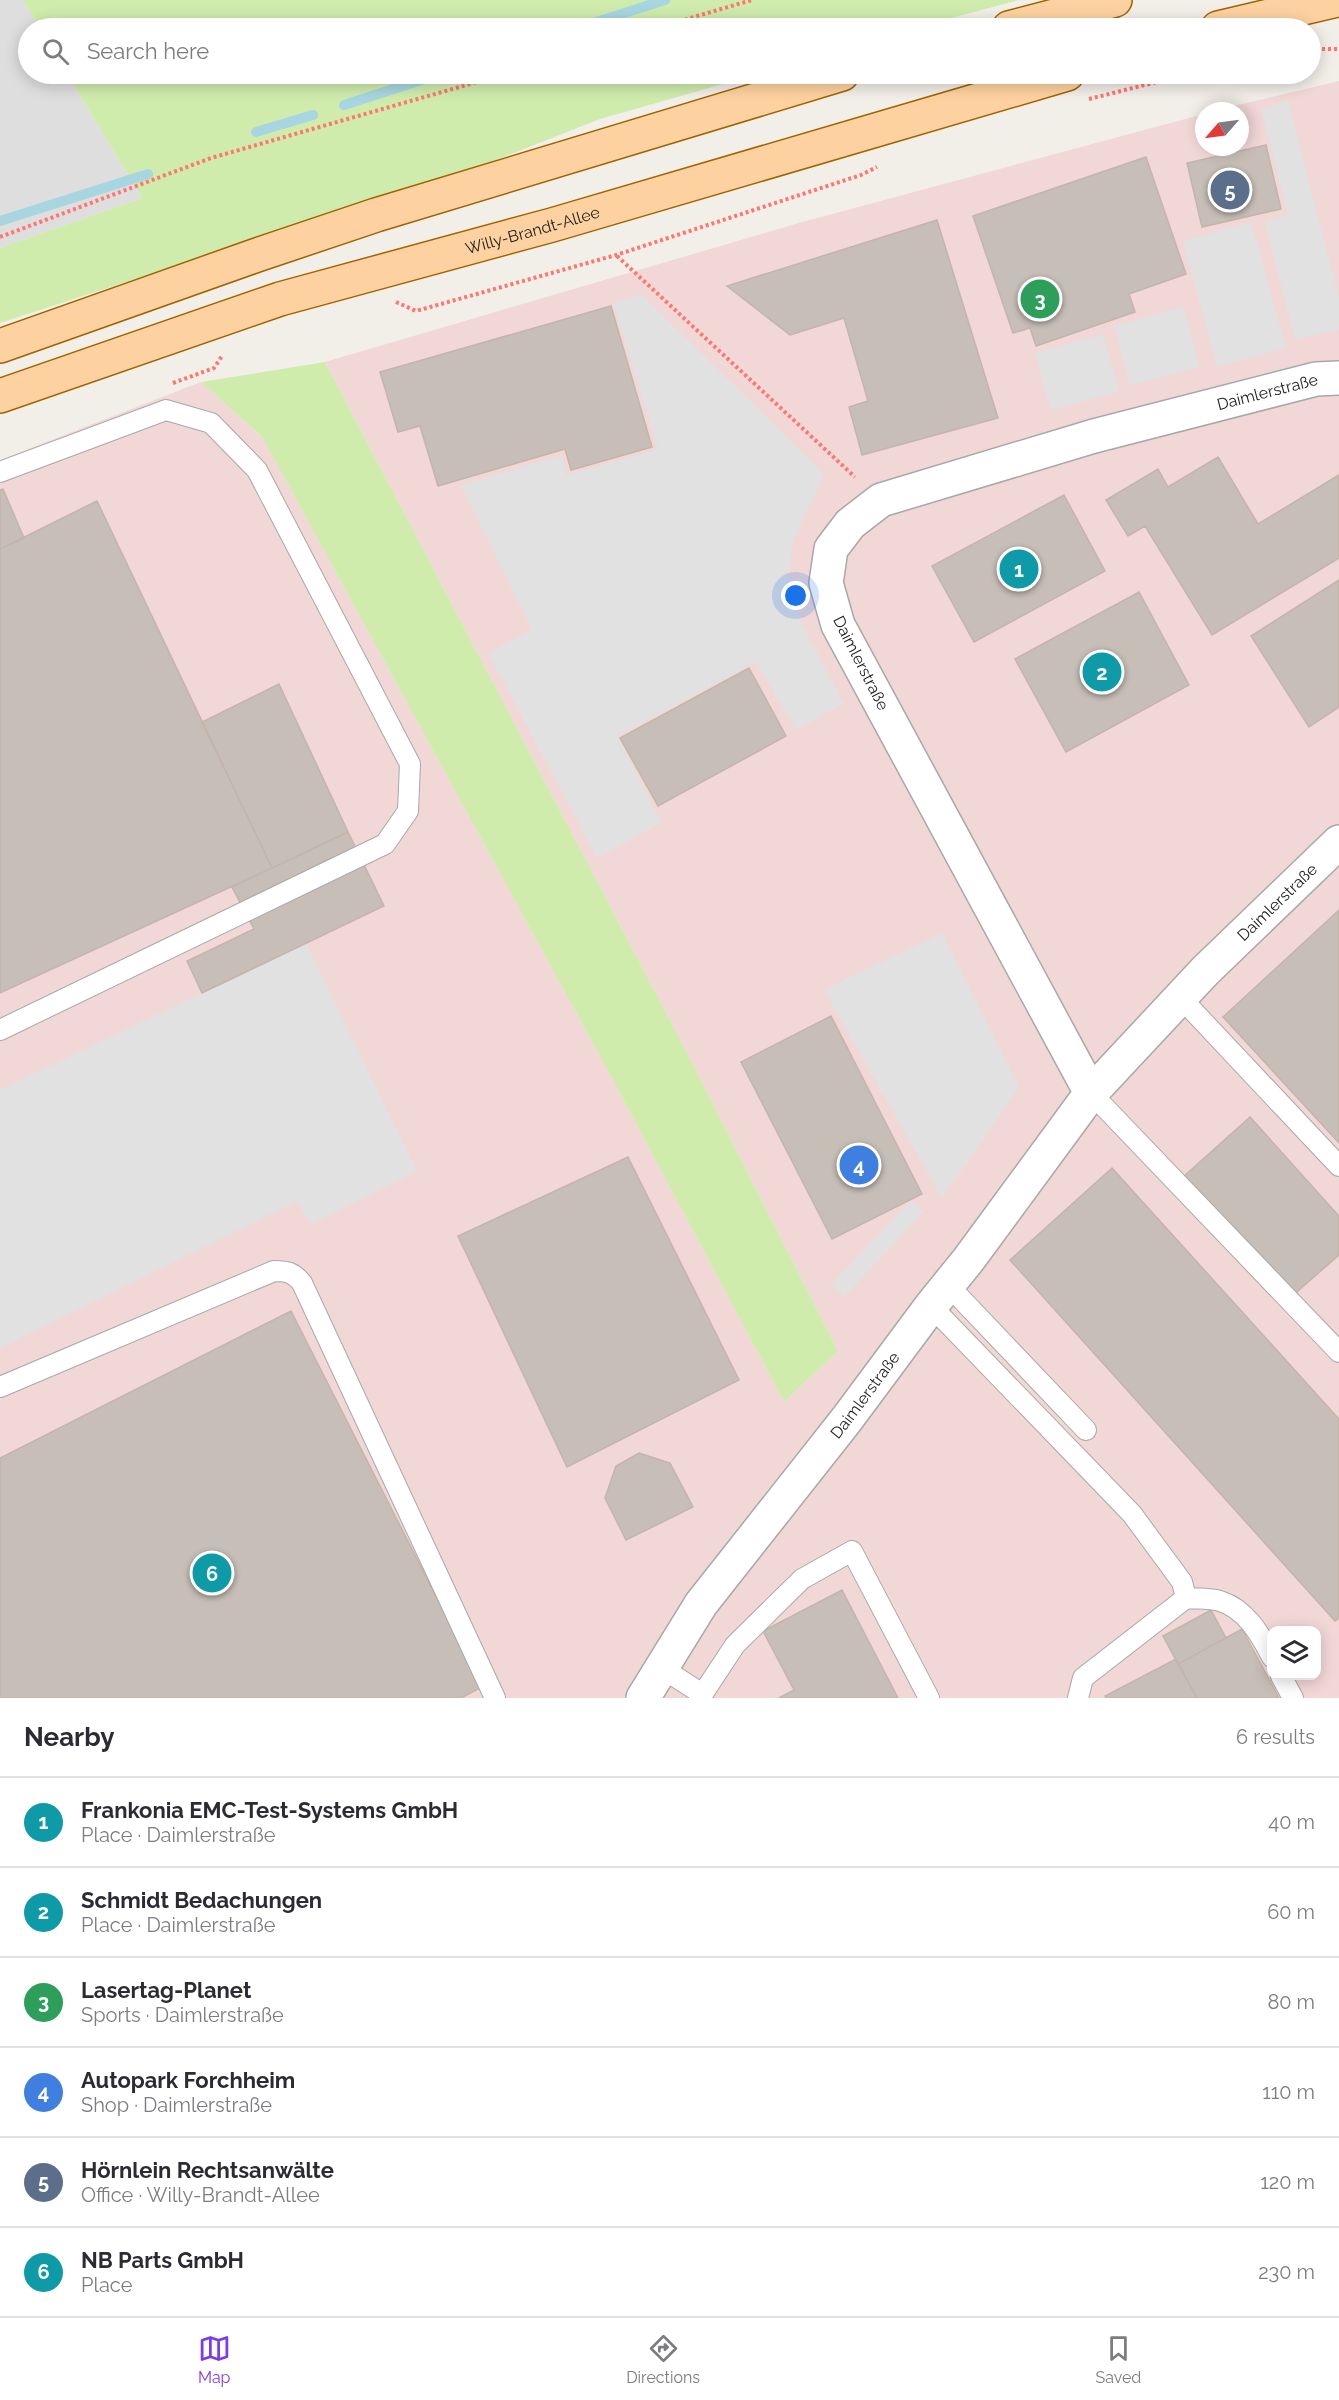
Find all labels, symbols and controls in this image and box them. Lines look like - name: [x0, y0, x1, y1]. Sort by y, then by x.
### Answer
- search box: [18, 18, 1321, 84]
- icon: search: [39, 35, 72, 68]
- text: Search here: [87, 38, 209, 64]
- north arrow: [1195, 102, 1249, 156]
- pin: 5: [1210, 168, 1250, 213]
- street label: Willy-Brandt-Allee: [463, 202, 602, 258]
- pin: 3: [1020, 276, 1060, 322]
- street label: Daimlerstraße: [1215, 369, 1320, 414]
- pin: 1: [1000, 546, 1038, 592]
- your location: [781, 581, 810, 610]
- street label: Daimlerstraße: [829, 613, 893, 713]
- pin: 2: [1082, 650, 1122, 694]
- street label: Daimlerstraße: [1233, 859, 1321, 945]
- pin: 4: [840, 1142, 878, 1188]
- street label: Daimlerstraße: [826, 1348, 903, 1442]
- pin: 6: [192, 1550, 232, 1596]
- map controls: [1267, 1626, 1321, 1680]
- button: layers: [1267, 1626, 1321, 1680]
- text: Nearby: [24, 1722, 114, 1752]
- text: 6 results: [1236, 1725, 1315, 1749]
- text: Frankonia EMC-Test-Systems GmbH: [81, 1797, 458, 1823]
- text: 1: [39, 1810, 48, 1834]
- text: 40 m: [1268, 1810, 1315, 1834]
- text: Place · Daimlerstraße: [81, 1823, 275, 1847]
- text: Schmidt Bedachungen: [81, 1887, 322, 1913]
- text: 2: [38, 1900, 49, 1924]
- text: 60 m: [1267, 1900, 1315, 1924]
- text: Place · Daimlerstraße: [81, 1913, 275, 1937]
- text: Lasertag-Planet: [81, 1977, 251, 2003]
- text: 3: [38, 1990, 49, 2014]
- text: 80 m: [1267, 1990, 1315, 2014]
- text: Sports · Daimlerstraße: [81, 2003, 284, 2027]
- text: Autopark Forchheim: [81, 2067, 295, 2093]
- text: 4: [38, 2080, 49, 2104]
- text: 110 m: [1262, 2080, 1315, 2104]
- text: Shop · Daimlerstraße: [81, 2093, 272, 2117]
- text: Hörnlein Rechtsanwälte: [81, 2157, 334, 2183]
- text: 5: [38, 2170, 49, 2194]
- text: 120 m: [1260, 2170, 1315, 2194]
- text: Office · Willy-Brandt-Allee: [81, 2183, 320, 2207]
- text: NB Parts GmbH: [81, 2247, 244, 2273]
- text: 6: [37, 2260, 50, 2284]
- text: 230 m: [1258, 2260, 1315, 2284]
- text: Place: [81, 2273, 132, 2297]
- tab: Map: [198, 2332, 231, 2387]
- tab: Directions: [626, 2332, 700, 2387]
- tab: Saved: [1095, 2332, 1141, 2387]

